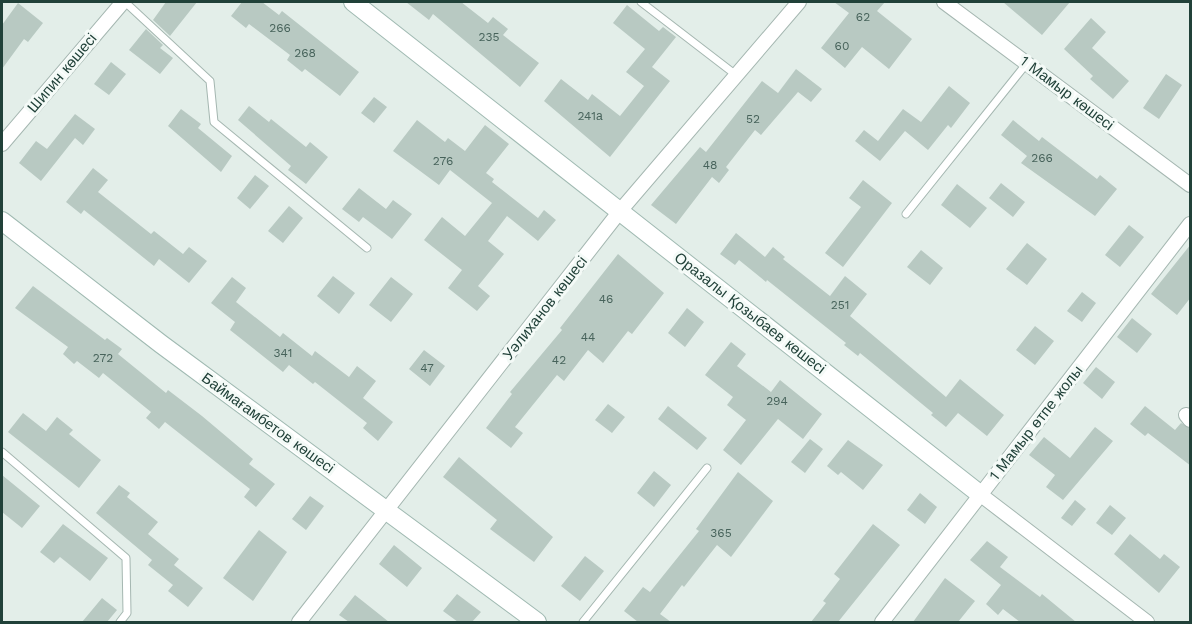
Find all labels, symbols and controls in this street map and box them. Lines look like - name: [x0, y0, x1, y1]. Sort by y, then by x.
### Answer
- house number: 62: [856, 10, 870, 24]
- house number: 266: [269, 21, 291, 35]
- street label: Шипин көшесі: [24, 30, 100, 116]
- house number: 235: [479, 30, 499, 44]
- house number: 60: [835, 39, 849, 53]
- house number: 268: [294, 46, 316, 60]
- street label: 1 Мамыр көшесі: [1017, 52, 1117, 134]
- house number: 241а: [577, 109, 603, 123]
- house number: 52: [746, 112, 760, 126]
- house number: 266: [1031, 151, 1053, 165]
- house number: 276: [433, 154, 453, 168]
- house number: 48: [703, 158, 717, 172]
- street label: Оразалы Қозыбаев көшесі: [671, 248, 829, 378]
- street label: Уәлиханов көшесі: [499, 253, 591, 363]
- house number: 46: [599, 292, 613, 306]
- house number: 251: [831, 298, 849, 312]
- house number: 44: [581, 330, 595, 344]
- house number: 341: [274, 346, 292, 360]
- house number: 272: [93, 351, 113, 365]
- house number: 42: [552, 353, 566, 367]
- house number: 47: [420, 361, 434, 375]
- street label: 1 Мамыр өтпе жолы: [986, 362, 1086, 484]
- street label: Баймағамбетов көшесі: [198, 369, 338, 477]
- house number: 294: [766, 394, 788, 408]
- house number: 365: [710, 526, 732, 540]

